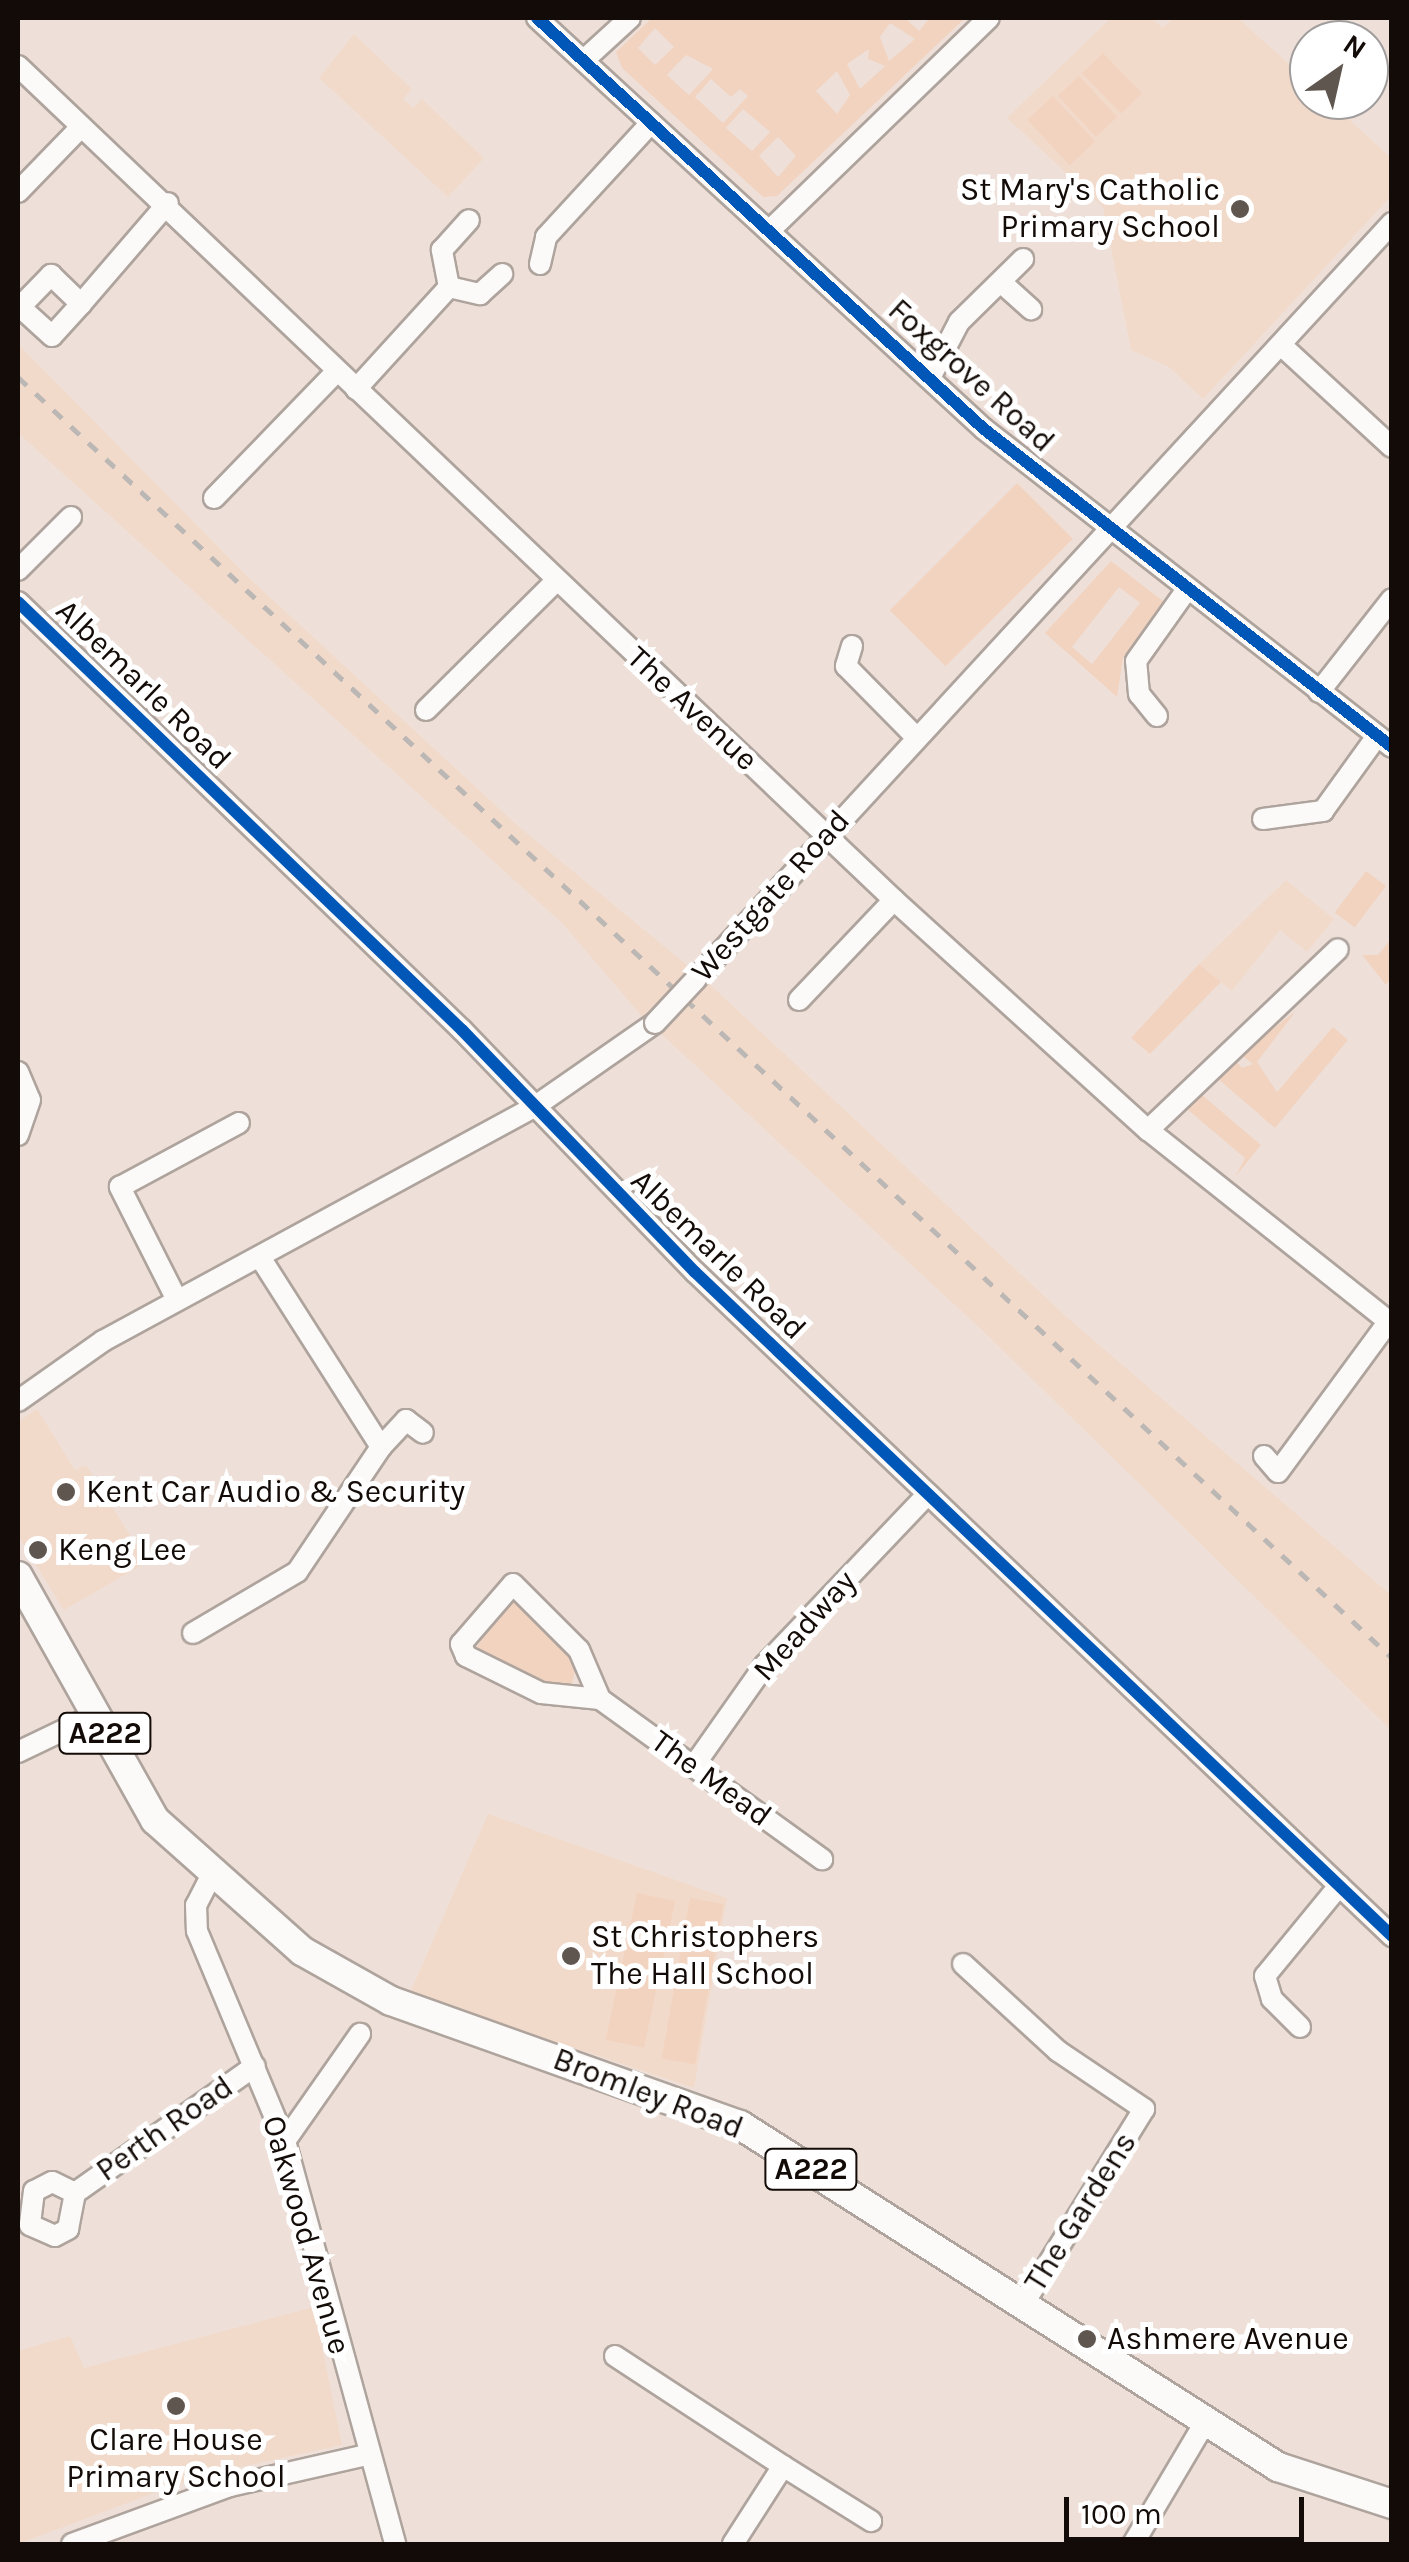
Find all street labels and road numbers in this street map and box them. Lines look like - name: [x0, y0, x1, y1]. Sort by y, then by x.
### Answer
- street label: Foxgrove Road: [880, 291, 1062, 461]
- street label: Albemarle Road: [47, 592, 239, 778]
- street label: The Avenue: [619, 639, 765, 779]
- street label: Westgate Road: [684, 802, 858, 990]
- street label: Albemarle Road: [622, 1162, 814, 1348]
- street label: Meadway: [745, 1563, 865, 1689]
- road number: A222: [58, 1708, 152, 1758]
- street label: The Mead: [643, 1722, 779, 1836]
- street label: Bromley Road: [548, 2040, 748, 2148]
- street label: Perth Road: [89, 2068, 241, 2190]
- street label: Oakwood Avenue: [254, 2111, 358, 2359]
- street label: The Gardens: [1017, 2125, 1145, 2299]
- road number: A222: [764, 2144, 858, 2194]

